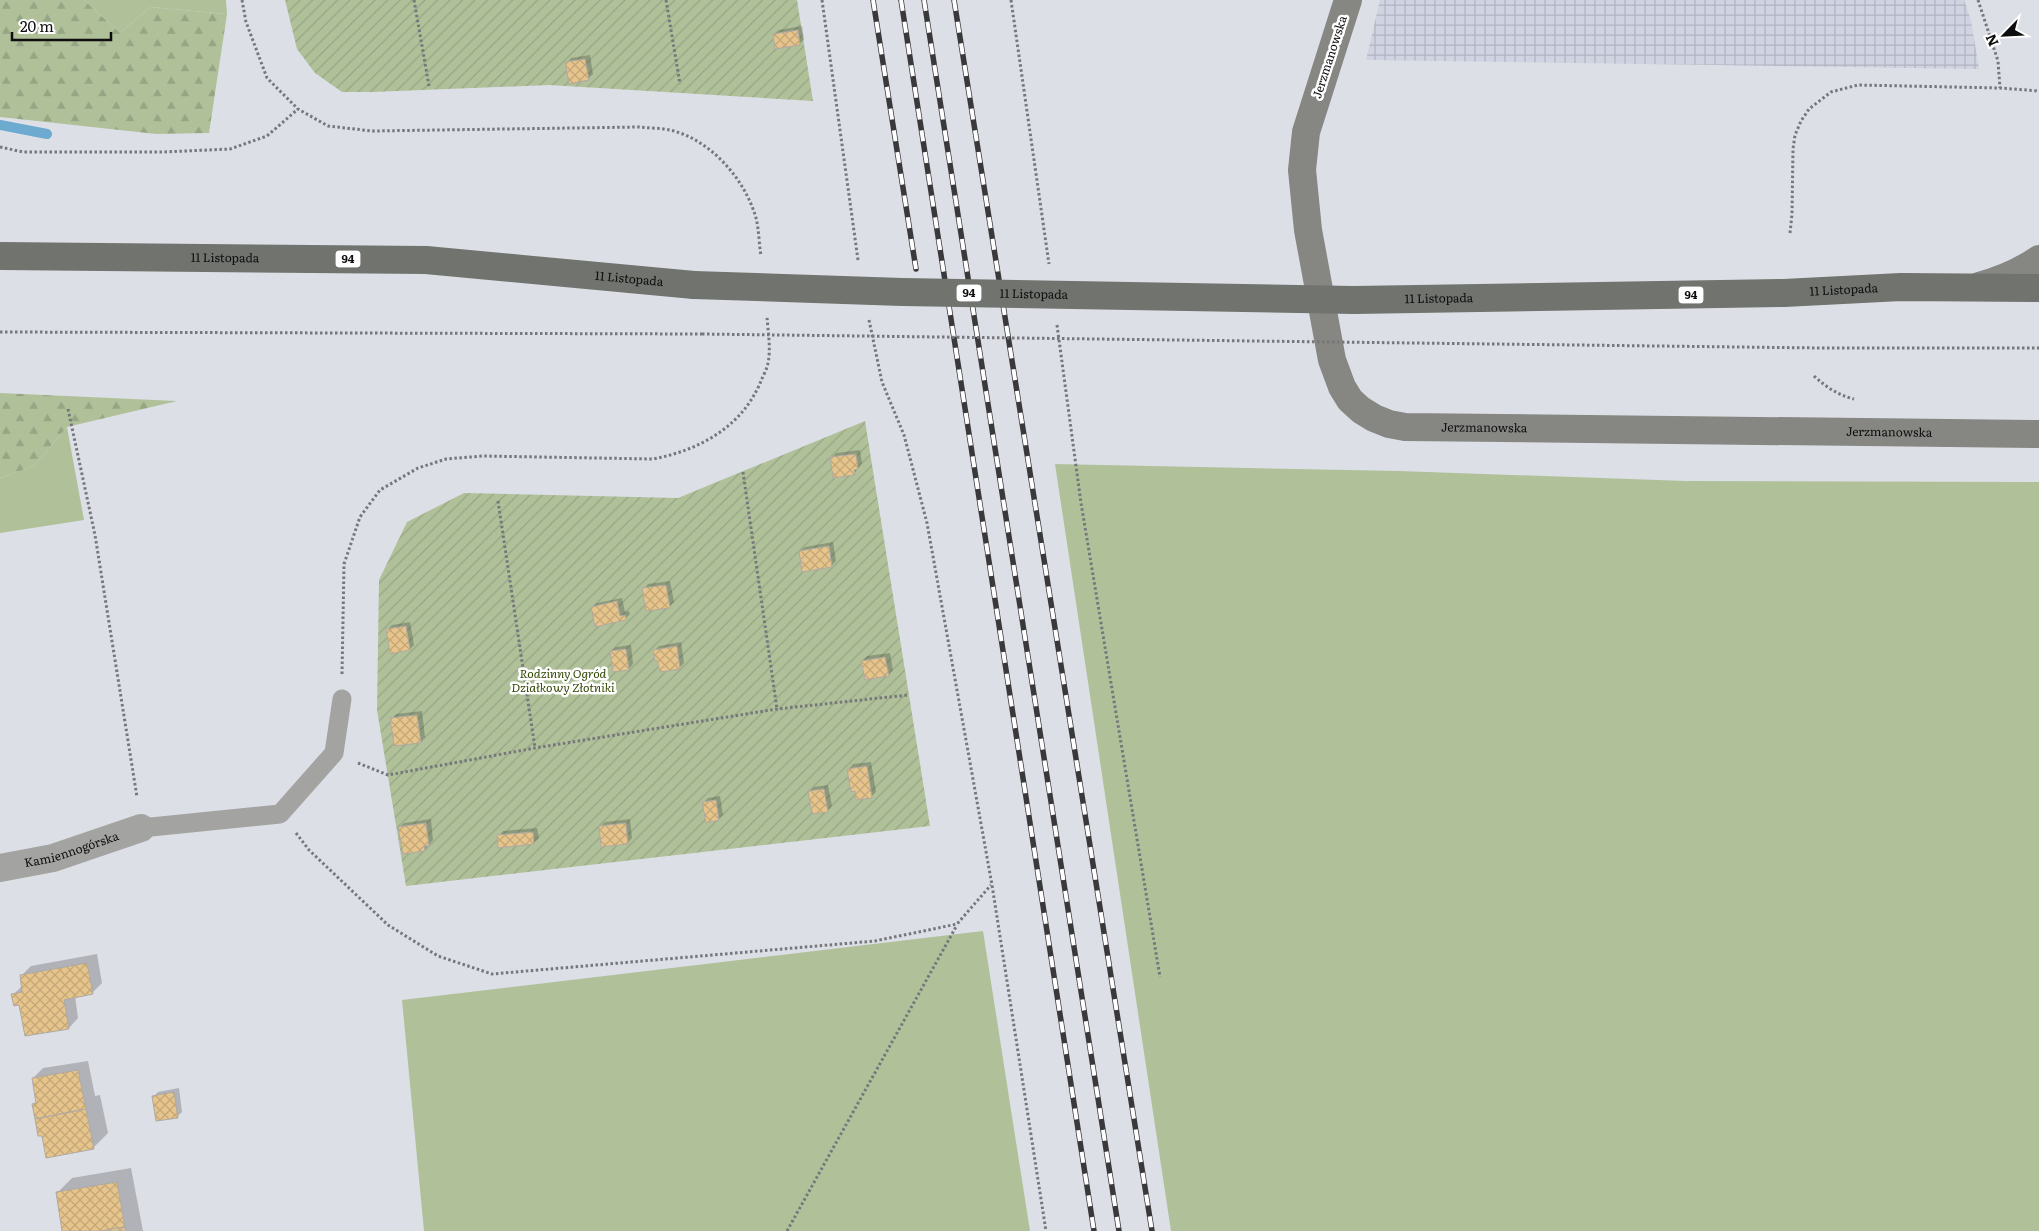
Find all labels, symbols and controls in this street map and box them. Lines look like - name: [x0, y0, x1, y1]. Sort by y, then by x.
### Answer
- scale bar: [12, 10, 111, 42]
- north arrow: [1979, 10, 2029, 60]
- street label: Jerzmanowska: [1307, 12, 1351, 100]
- text: 20 m: [20, 14, 54, 37]
- text: N: [1980, 31, 2003, 50]
- street label: 11 Listopada: [191, 248, 260, 266]
- road number: 94: [336, 250, 360, 268]
- street label: 11 Listopada: [594, 266, 665, 290]
- street label: 11 Listopada: [1809, 278, 1879, 300]
- road number: 94: [956, 284, 982, 302]
- street label: 11 Listopada: [999, 284, 1069, 303]
- road number: 94: [1678, 286, 1704, 304]
- street label: 11 Listopada: [1405, 288, 1474, 307]
- street label: Jerzmanowska: [1441, 417, 1528, 436]
- street label: Jerzmanowska: [1846, 422, 1933, 441]
- park label: Rodzinny Ogród Działkowy Złotniki: [511, 664, 615, 696]
- street label: Kamiennogórska: [23, 826, 121, 871]

